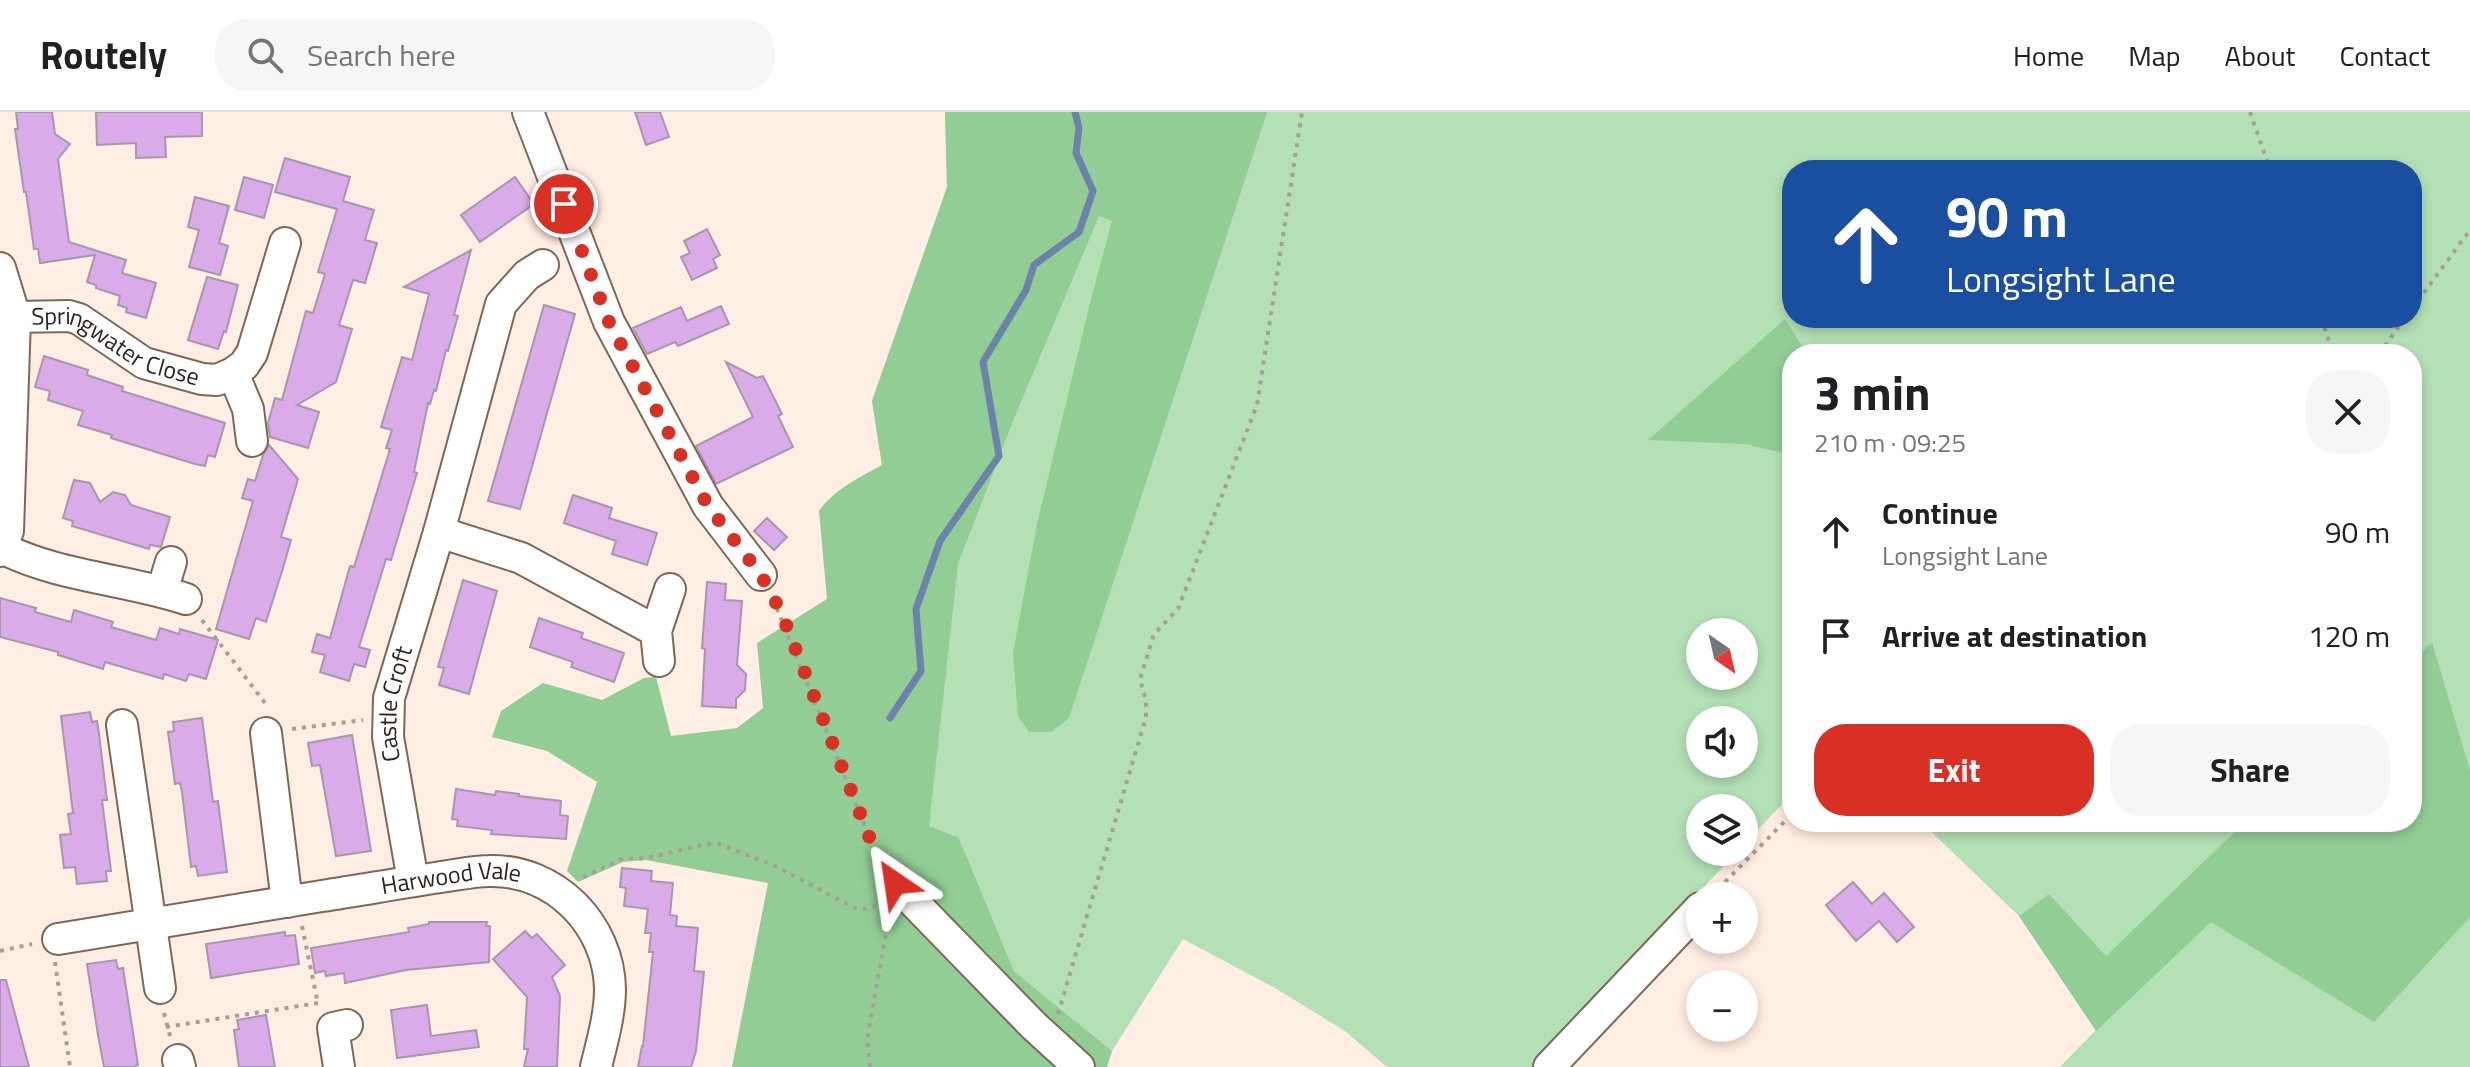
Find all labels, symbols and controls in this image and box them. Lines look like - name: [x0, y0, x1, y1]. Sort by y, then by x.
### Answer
- search box: [215, 19, 775, 91]
- text: Routely: [40, 26, 167, 84]
- text: Search here: [307, 32, 456, 78]
- icon: search: [243, 33, 287, 77]
- text: Home: [2013, 34, 2084, 77]
- text: Map: [2128, 34, 2181, 77]
- text: About: [2225, 34, 2295, 77]
- text: Contact: [2339, 34, 2430, 77]
- pin: [530, 170, 598, 238]
- text: 90 m: [1946, 174, 2068, 259]
- icon: arrive: [542, 182, 586, 226]
- icon: ahead: [1814, 192, 1918, 296]
- text: Longsight Lane: [1946, 251, 2176, 306]
- street label: Springwater Close: [31, 297, 204, 394]
- text: 3 min: [1814, 356, 1931, 429]
- button: close: [2306, 370, 2390, 454]
- text: 210 m · 09:25: [1814, 423, 1966, 462]
- text: Continue: [1882, 490, 1998, 536]
- text: 90 m: [2325, 509, 2390, 555]
- icon: ahead: [1814, 510, 1858, 554]
- text: Longsight Lane: [1882, 536, 2048, 575]
- text: Arrive at destination: [1882, 613, 2147, 659]
- text: 120 m: [2308, 613, 2390, 659]
- icon: arrive: [1814, 614, 1858, 658]
- north arrow: [1686, 618, 1758, 690]
- map controls: [1686, 618, 1758, 1042]
- street label: Castle Croft: [369, 641, 421, 765]
- button: sound: [1686, 706, 1758, 778]
- button: Exit: [1814, 724, 2094, 816]
- button: Share: [2110, 724, 2390, 816]
- button: layers: [1686, 794, 1758, 866]
- position arrow: [853, 841, 937, 925]
- street label: Harwood Vale: [378, 852, 525, 903]
- button: +: [1686, 882, 1758, 954]
- button: −: [1686, 970, 1758, 1042]

